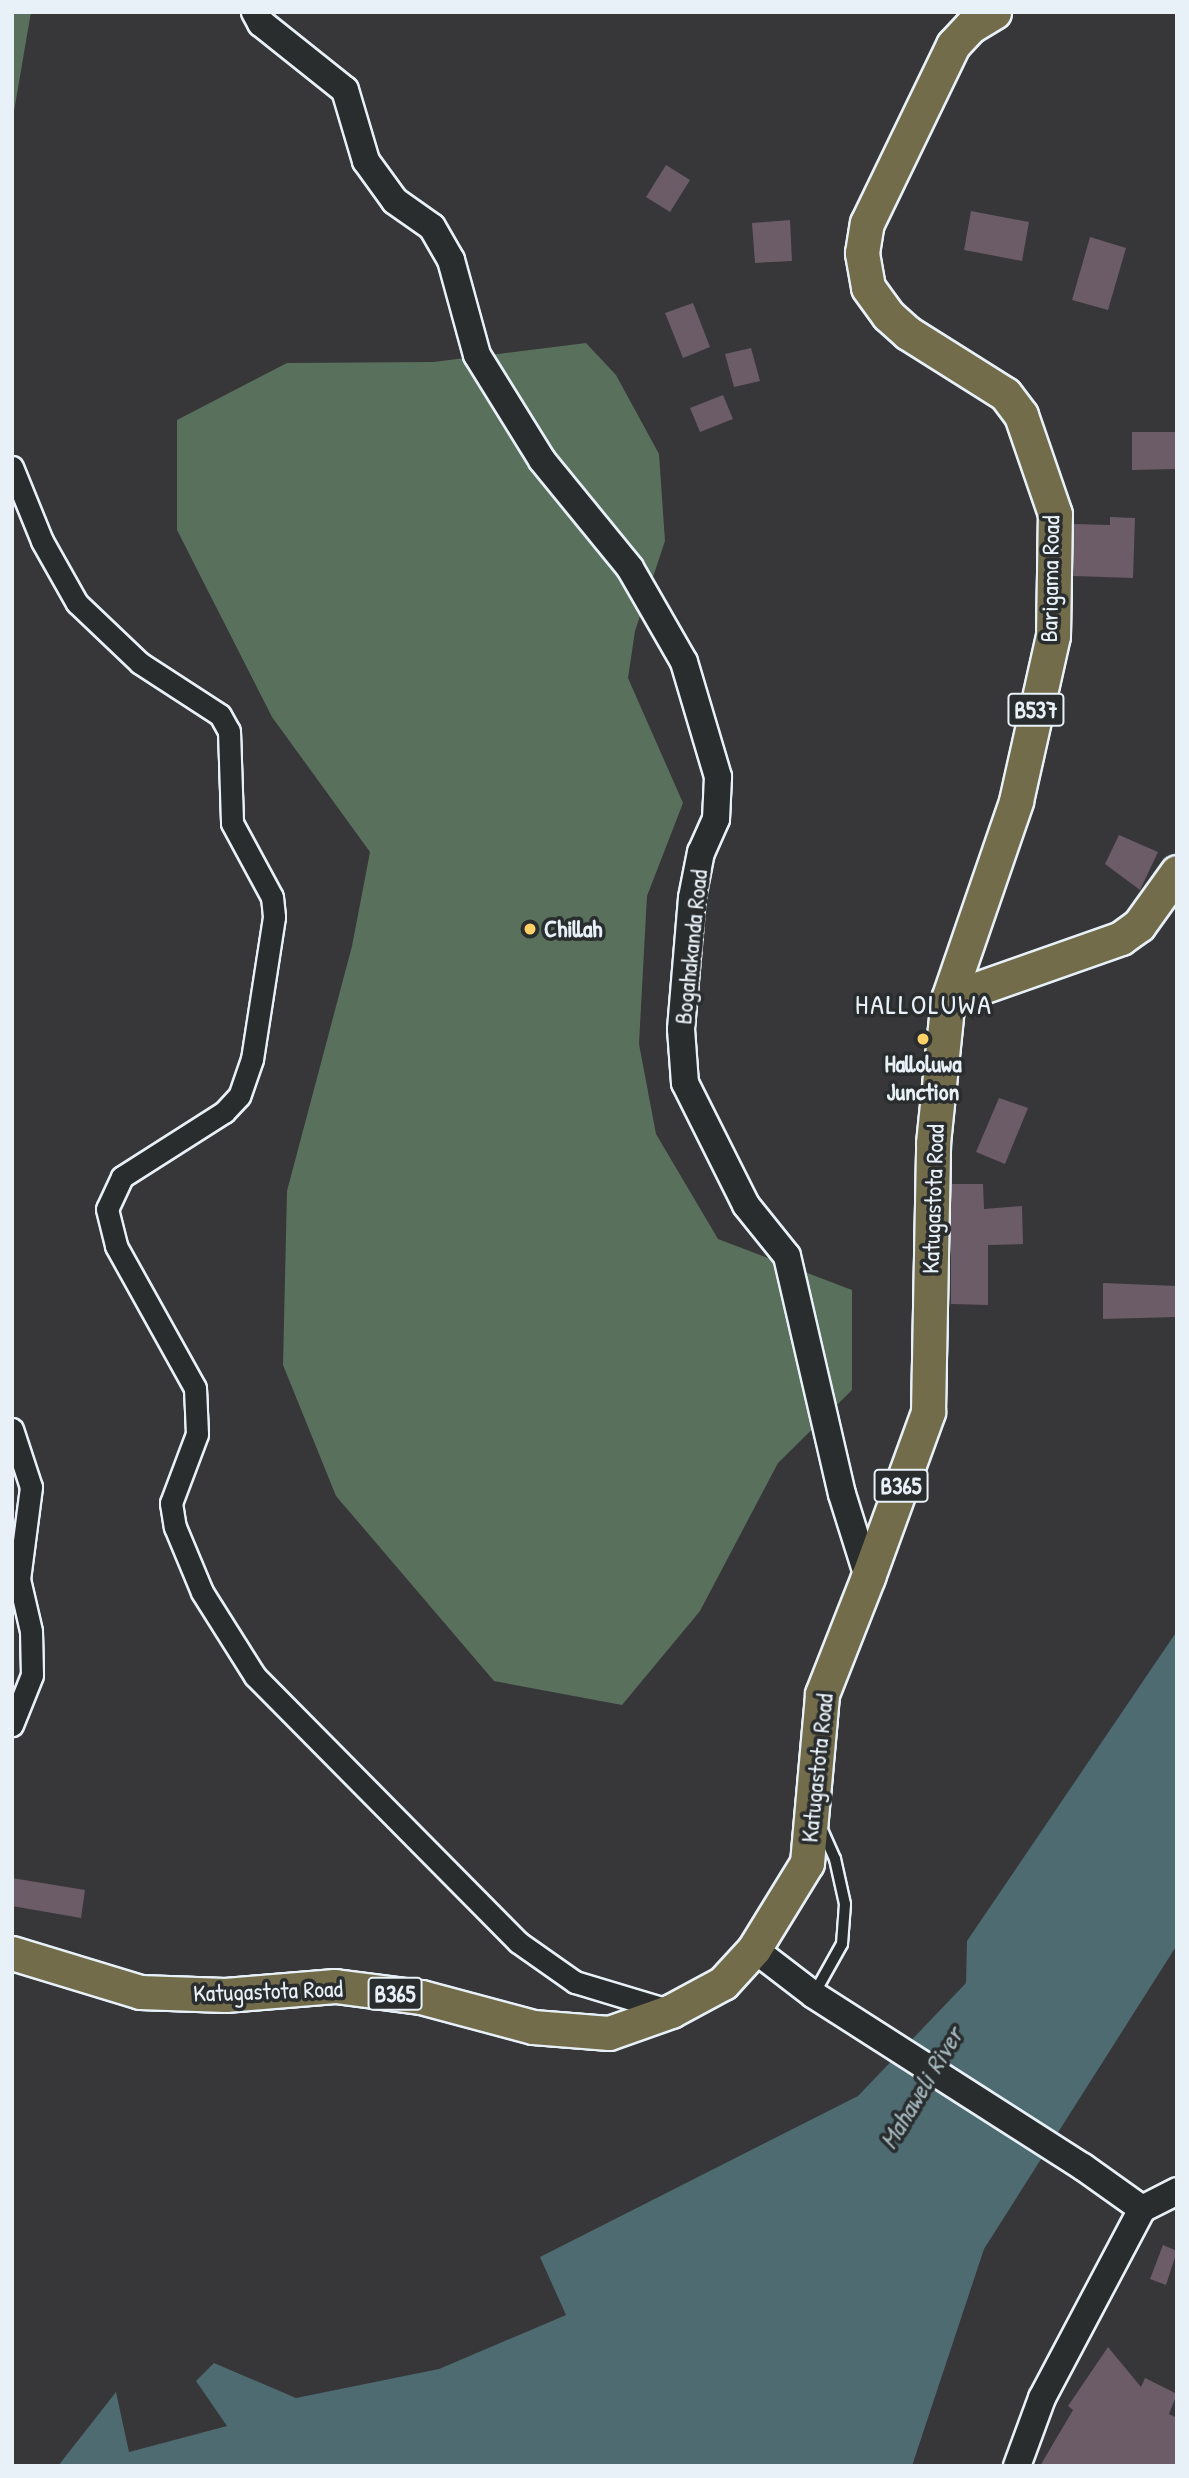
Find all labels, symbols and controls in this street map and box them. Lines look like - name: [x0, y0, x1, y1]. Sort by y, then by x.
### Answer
- street label: Barigama Road: [1034, 515, 1066, 643]
- road number: B537: [1006, 690, 1066, 730]
- street label: Bogahakanda Road: [669, 868, 713, 1026]
- place label: Chillah: [544, 915, 602, 943]
- marker: Chillah: [522, 921, 538, 937]
- district label: HALLOLUWA: [856, 987, 992, 1021]
- marker: Halloluwa Junction: [915, 1031, 931, 1047]
- place label: Halloluwa Junction: [884, 1050, 962, 1106]
- street label: Katugastota Road: [916, 1124, 950, 1274]
- road number: B365: [873, 1466, 929, 1506]
- street label: Katugastota Road: [795, 1692, 839, 1844]
- street label: Katugastota Road: [193, 1974, 343, 2008]
- road number: B365: [367, 1974, 423, 2013]
- water label: Mahaweli River: [873, 2022, 969, 2154]

